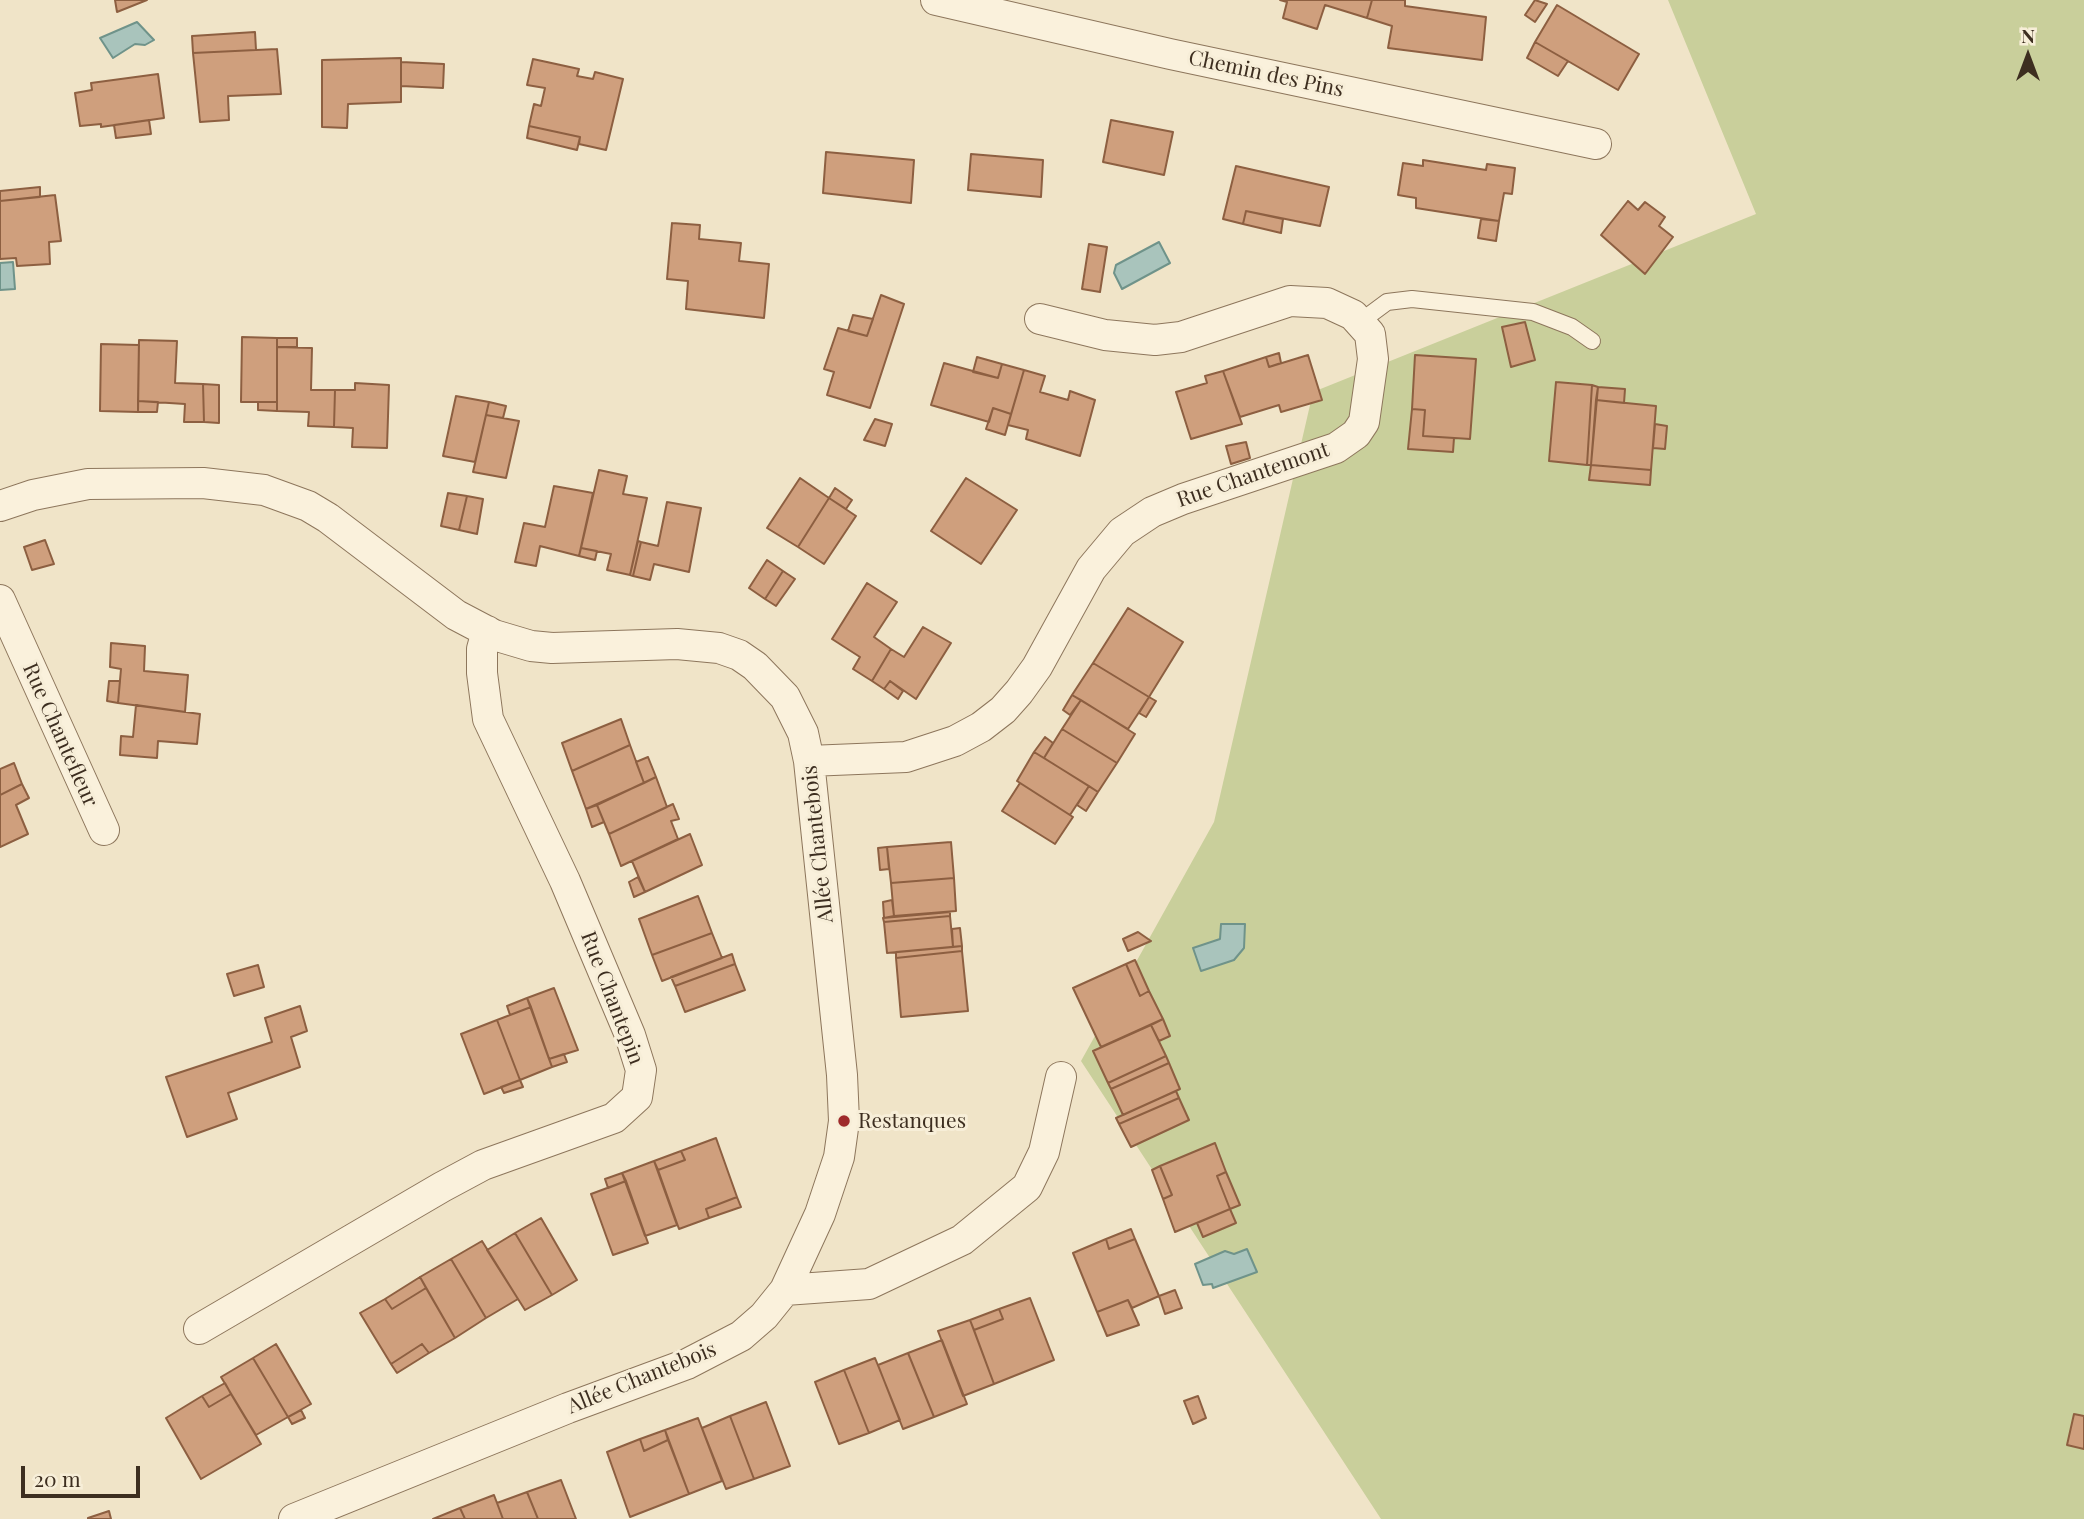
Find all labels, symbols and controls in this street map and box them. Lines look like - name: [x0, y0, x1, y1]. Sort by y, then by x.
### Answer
- north arrow: [1993, 21, 2063, 91]
- text: N: [2021, 22, 2035, 48]
- street label: Chemin des Pins: [1186, 45, 1346, 103]
- street label: Rue Chantemont: [1173, 437, 1333, 513]
- street label: Rue Chantefleur: [17, 659, 103, 811]
- street label: Allée Chantebois: [797, 764, 839, 924]
- street label: Rue Chantepin: [575, 928, 649, 1068]
- place label: Restanques: [858, 1108, 966, 1134]
- marker: Restanques: [836, 1113, 852, 1129]
- street label: Allée Chantebois: [564, 1337, 720, 1419]
- scale bar: [24, 1452, 144, 1496]
- text: 20 m: [34, 1464, 81, 1492]

